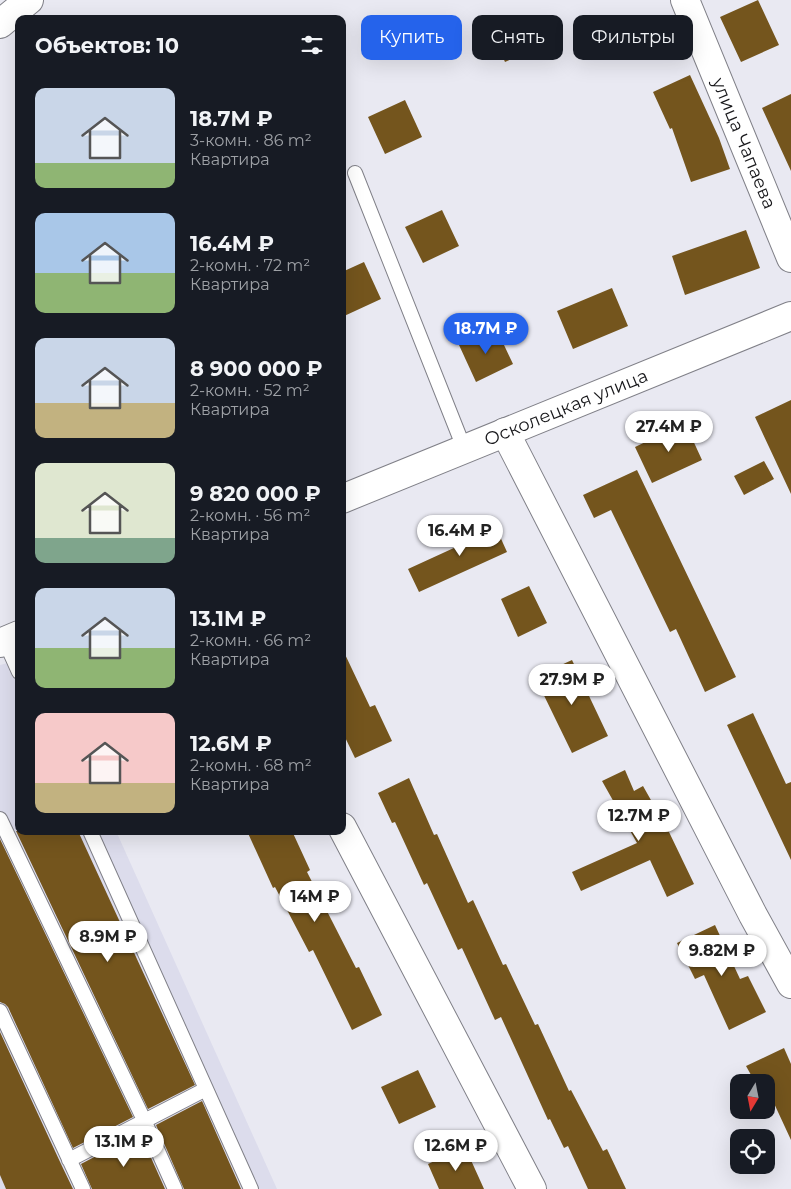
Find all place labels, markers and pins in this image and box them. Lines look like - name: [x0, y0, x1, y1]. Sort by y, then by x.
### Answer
- pin: 18.7M ₽: [440, 312, 532, 355]
- pin: 27.4M ₽: [623, 410, 715, 453]
- pin: 16.4M ₽: [414, 514, 506, 557]
- pin: 27.9M ₽: [526, 664, 618, 706]
- pin: 12.7M ₽: [593, 800, 685, 842]
- pin: 14M ₽: [280, 880, 350, 923]
- pin: 8.9M ₽: [67, 920, 149, 963]
- pin: 9.82M ₽: [676, 934, 768, 977]
- pin: 13.1M ₽: [78, 1126, 170, 1168]
- pin: 12.6M ₽: [410, 1130, 502, 1172]

